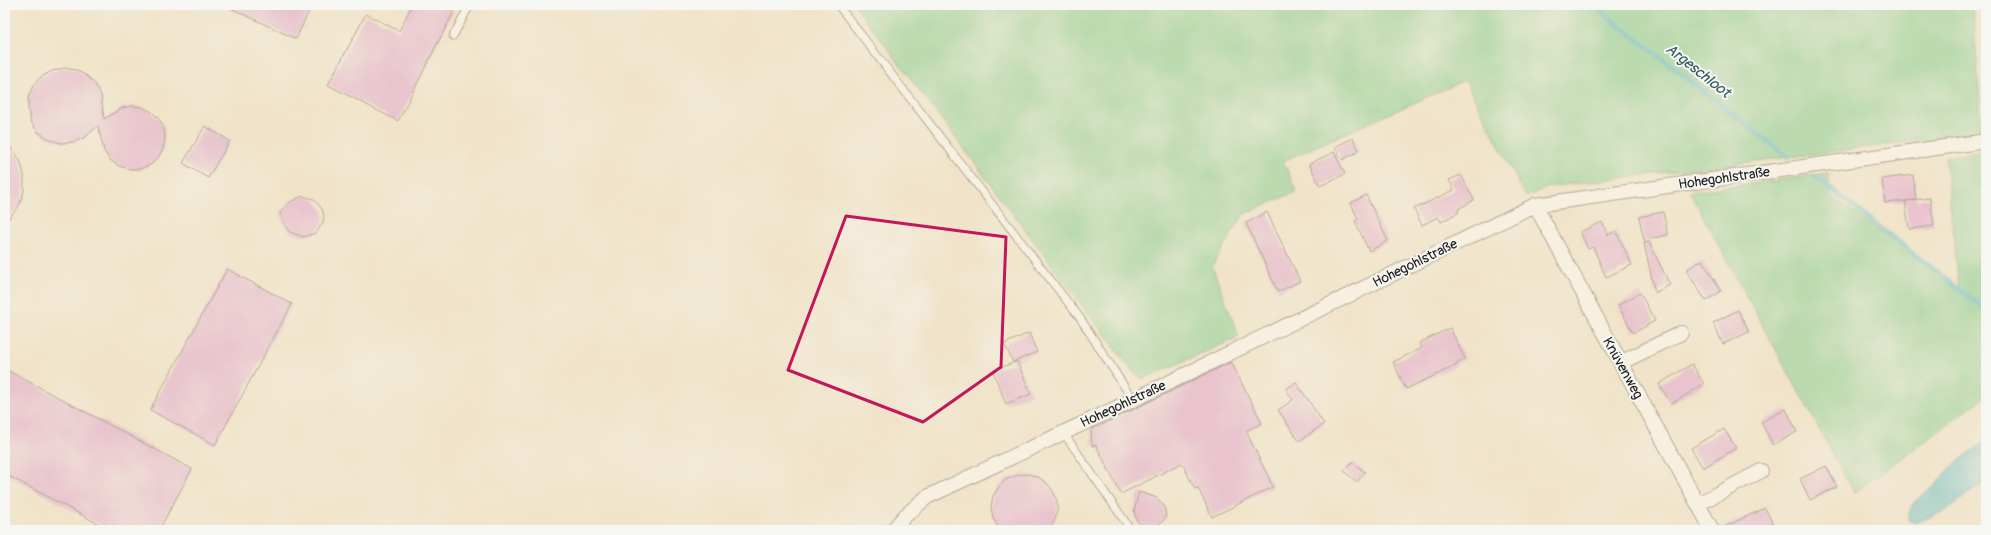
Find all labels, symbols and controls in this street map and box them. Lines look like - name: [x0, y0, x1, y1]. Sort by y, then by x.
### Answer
- water label: Argeschloot: [1662, 40, 1736, 103]
- street label: Hohegohlstraße: [1677, 163, 1771, 193]
- street label: Hohegohlstraße: [1370, 235, 1460, 291]
- street label: Knüvenweg: [1599, 334, 1647, 402]
- street label: Hohegohlstraße: [1078, 377, 1168, 431]

